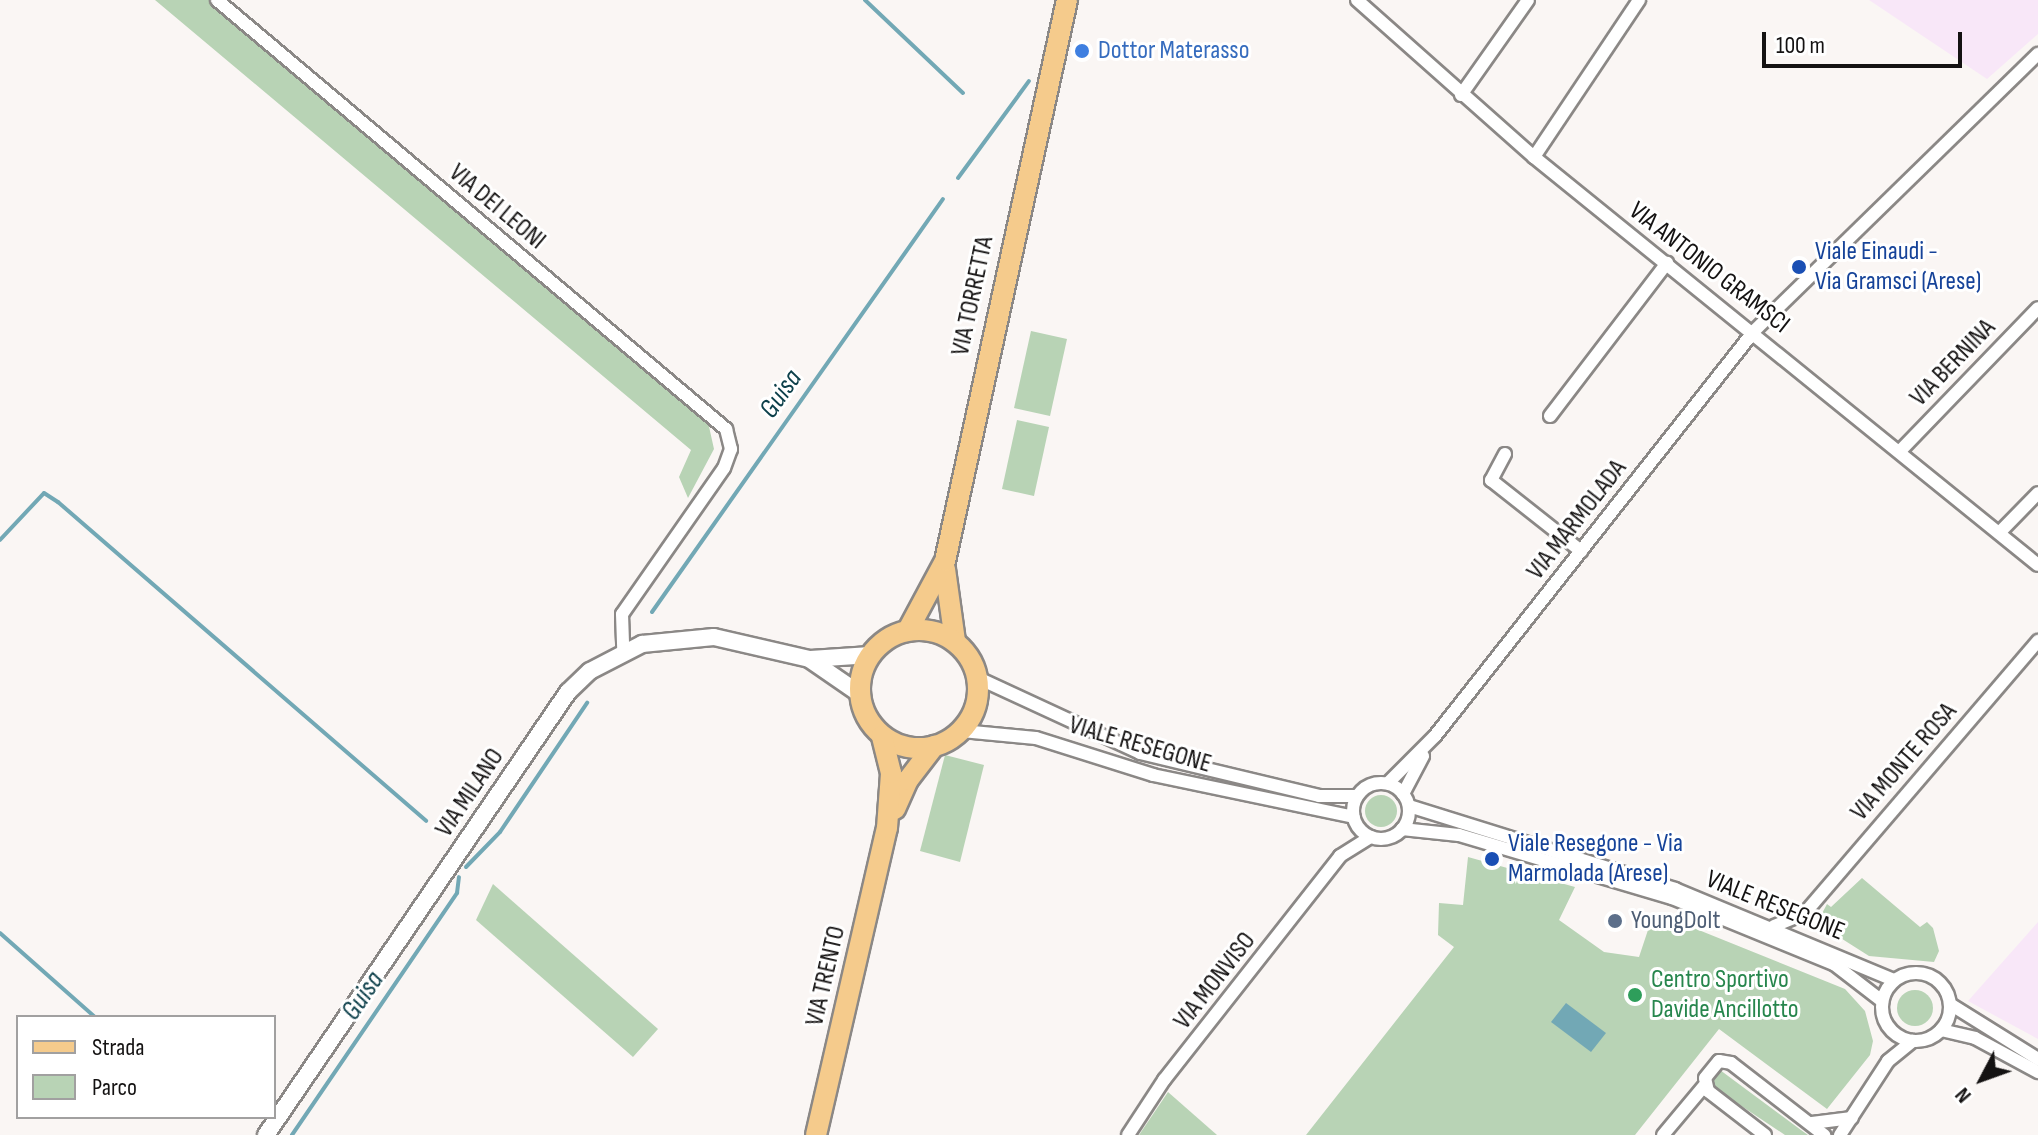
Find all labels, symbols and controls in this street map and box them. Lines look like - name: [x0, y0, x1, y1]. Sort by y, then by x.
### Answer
- scale bar: [1766, 16, 1966, 66]
- text: 100 m: [1776, 31, 1825, 60]
- place label: Dottor Materasso: [1098, 35, 1249, 67]
- marker: Dottor Materasso: [1073, 42, 1091, 60]
- street label: VIA DEI LEONI: [442, 158, 552, 256]
- street label: VIA ANTONIO GRAMSCI: [1622, 196, 1796, 340]
- street label: VIA TORRETTA: [945, 234, 1001, 358]
- place label: Viale Einaudi - Via Gramsci (Arese): [1815, 236, 1981, 298]
- marker: Viale Einaudi - Via Gramsci (Arese): [1790, 258, 1808, 276]
- street label: VIA BERNINA: [1904, 313, 2002, 413]
- water label: Guisa: [752, 363, 810, 425]
- street label: VIA MARMOLADA: [1520, 454, 1634, 586]
- street label: VIA MONTE ROSA: [1844, 697, 1964, 827]
- street label: VIALE RESEGONE: [1065, 710, 1215, 780]
- street label: VIA MILANO: [429, 743, 511, 843]
- place label: Viale Resegone - Via Marmolada (Arese): [1508, 828, 1683, 890]
- marker: Viale Resegone - Via Marmolada (Arese): [1483, 850, 1501, 868]
- street label: VIALE RESEGONE: [1701, 864, 1849, 948]
- place label: YoungDoIt: [1631, 905, 1720, 937]
- marker: YoungDoIt: [1606, 912, 1624, 930]
- street label: VIA TRENTO: [799, 923, 853, 1029]
- street label: VIA MONVISO: [1167, 926, 1263, 1036]
- place label: Centro Sportivo Davide Ancillotto: [1651, 964, 1799, 1026]
- water label: Guisa: [335, 965, 391, 1027]
- marker: Centro Sportivo Davide Ancillotto: [1626, 986, 1644, 1004]
- legend: [16, 1015, 276, 1119]
- text: Strada: [92, 1033, 145, 1062]
- north arrow: [1942, 1039, 2022, 1119]
- text: Parco: [92, 1073, 137, 1102]
- text: N: [1949, 1082, 1978, 1108]

